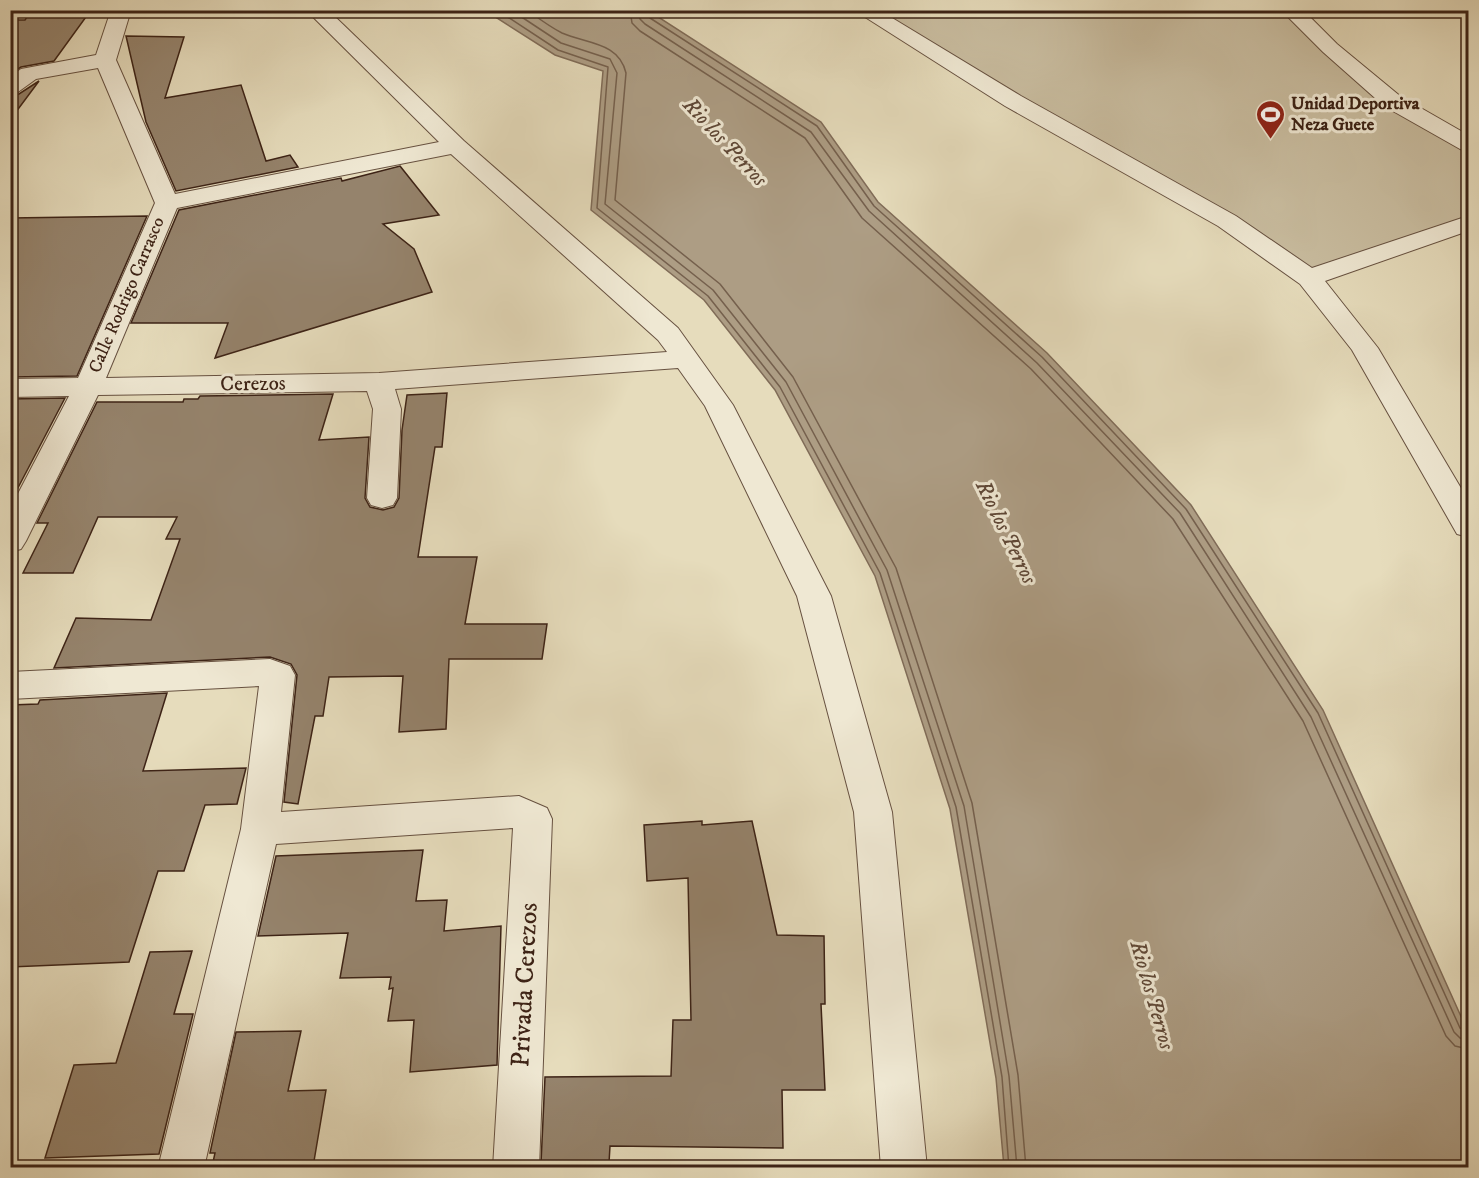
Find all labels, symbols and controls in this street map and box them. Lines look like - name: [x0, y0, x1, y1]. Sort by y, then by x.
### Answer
- water label: Rio los Perros: [676, 91, 774, 193]
- place label: Unidad Deportiva Neza Guete: [1291, 93, 1420, 136]
- sports icon: Unidad Deportiva Neza Guete: [1254, 98, 1286, 140]
- street label: Calle Rodrigo Carrasco: [84, 214, 170, 376]
- street label: Cerezos: [220, 370, 286, 398]
- water label: Rio los Perros: [969, 475, 1043, 589]
- street label: Privada Cerezos: [504, 902, 546, 1068]
- water label: Rio los Perros: [1123, 937, 1181, 1054]

